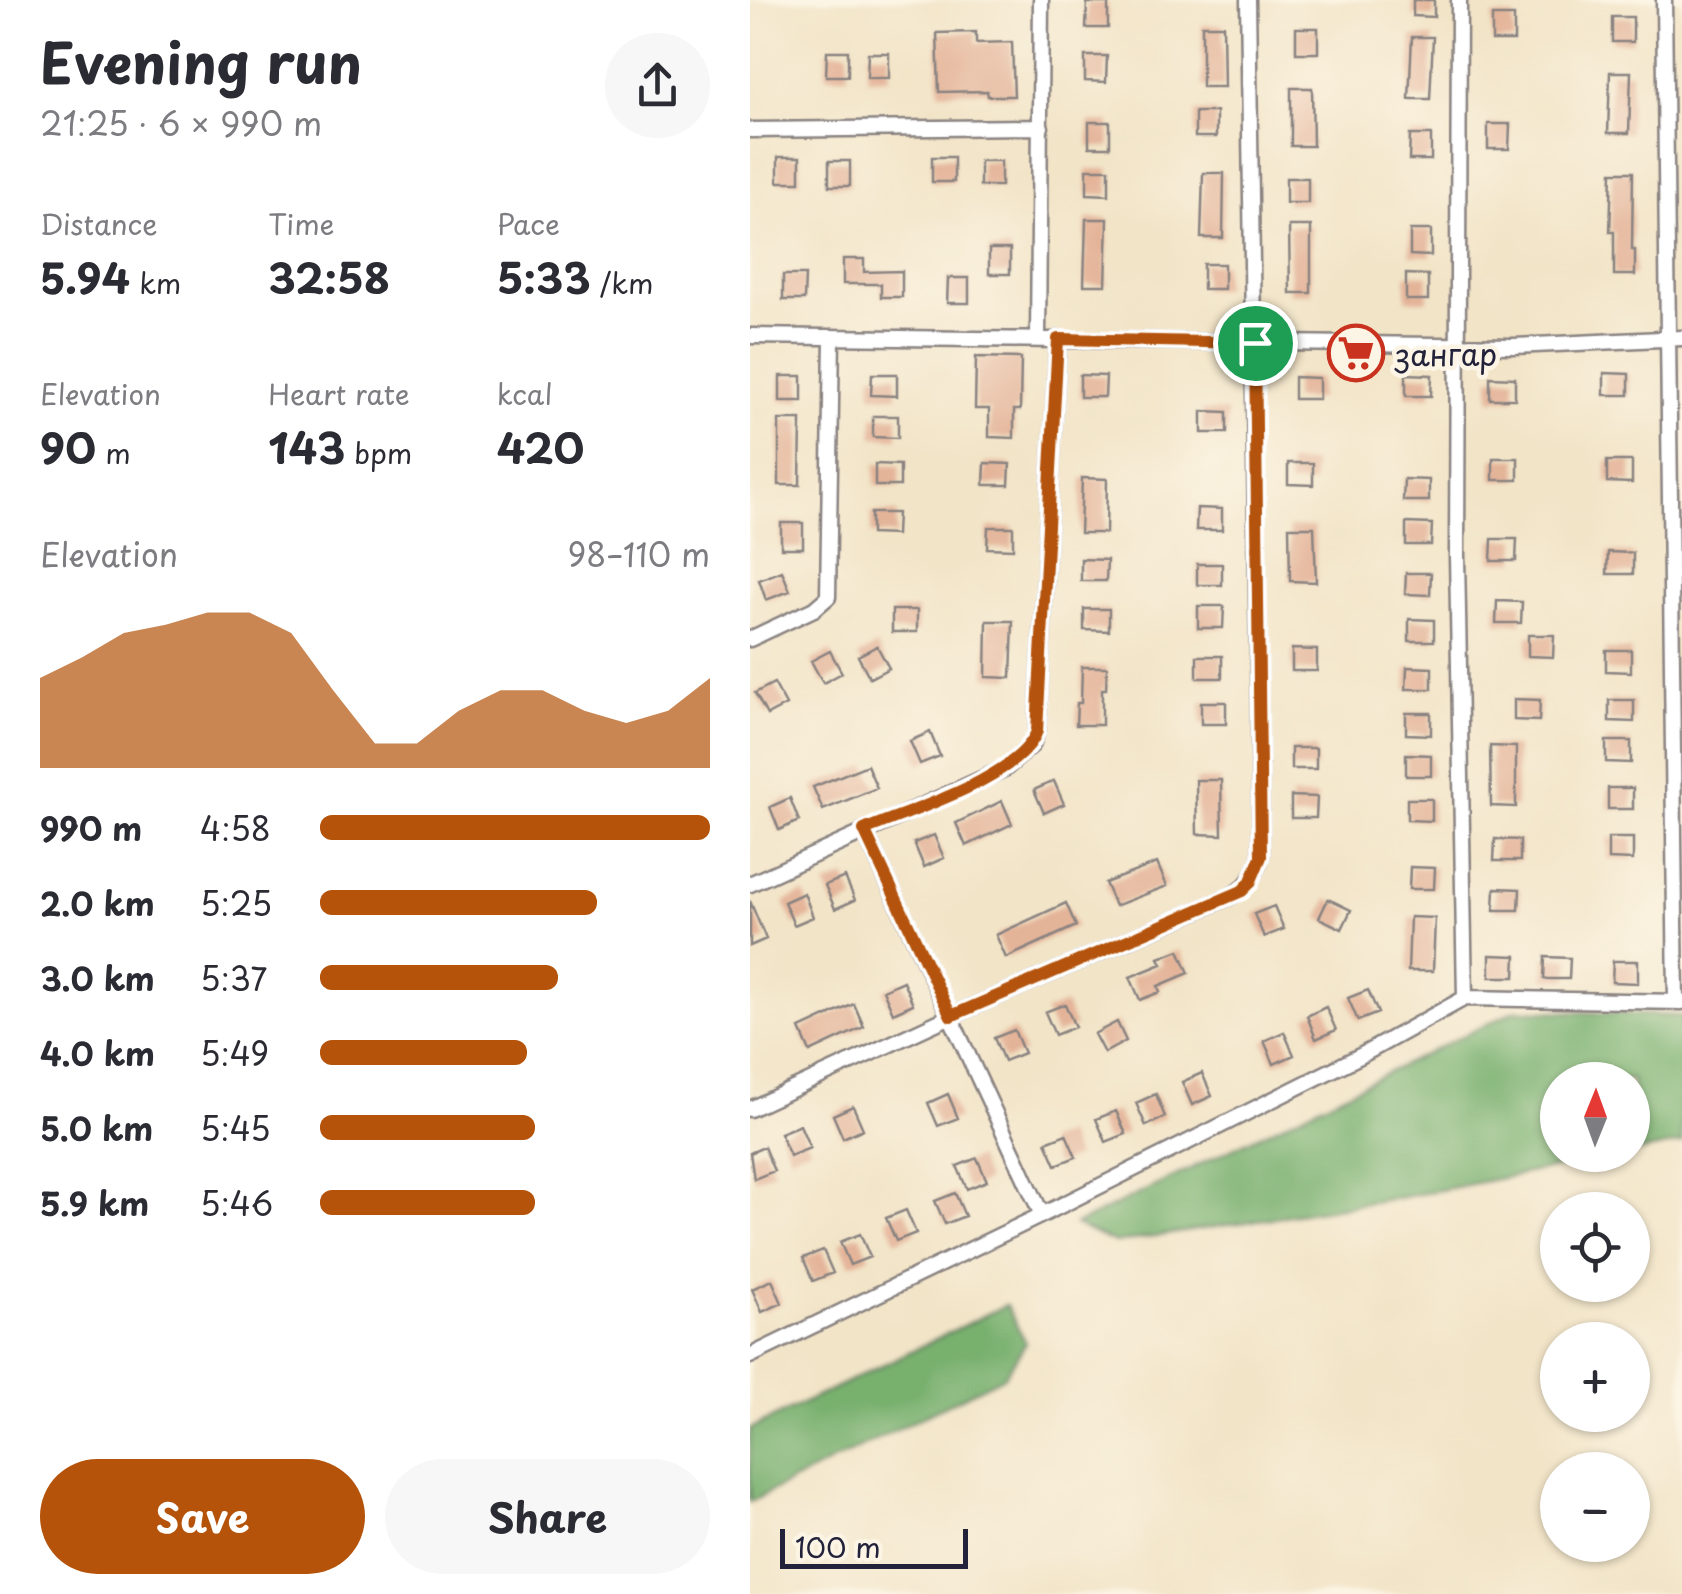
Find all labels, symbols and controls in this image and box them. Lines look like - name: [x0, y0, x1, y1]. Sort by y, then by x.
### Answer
- text: Evening run: [40, 20, 362, 103]
- button: share: [605, 33, 710, 138]
- text: 21:25 · 6 × 990 m: [40, 99, 322, 147]
- text: Distance: [40, 202, 158, 245]
- text: Time: [268, 202, 335, 245]
- text: Pace: [497, 202, 560, 245]
- text: 5.94: [40, 245, 130, 308]
- text: 32:58: [268, 245, 390, 308]
- text: 5:33: [497, 245, 591, 308]
- text: km: [130, 261, 181, 304]
- text: /km: [591, 261, 653, 304]
- pin: [1213, 301, 1298, 386]
- icon: arrive: [1228, 316, 1283, 371]
- supermarket icon: зангар: [1326, 323, 1386, 383]
- place label: зангар: [1394, 331, 1497, 376]
- text: Elevation: [40, 372, 161, 415]
- text: Heart rate: [268, 372, 410, 415]
- text: kcal: [497, 372, 553, 415]
- text: 90: [40, 415, 96, 478]
- text: 143: [268, 415, 345, 478]
- text: 420: [497, 415, 584, 478]
- text: m: [96, 431, 131, 474]
- text: bpm: [345, 431, 412, 474]
- text: Elevation: [40, 530, 178, 578]
- text: 98–110 m: [567, 530, 710, 578]
- text: 990 m: [40, 804, 142, 852]
- text: 4:58: [200, 804, 271, 852]
- text: 2.0 km: [40, 879, 155, 927]
- text: 5:25: [200, 879, 272, 927]
- text: 3.0 km: [40, 954, 155, 1002]
- text: 5:37: [200, 954, 267, 1002]
- text: 4.0 km: [40, 1029, 155, 1077]
- text: 5:49: [200, 1029, 269, 1077]
- north arrow: [1540, 1062, 1650, 1172]
- map controls: [1540, 1062, 1650, 1562]
- text: 5.0 km: [40, 1104, 153, 1152]
- text: 5:45: [200, 1104, 271, 1152]
- text: 5.9 km: [40, 1179, 149, 1227]
- text: 5:46: [200, 1179, 273, 1227]
- button: locate: [1540, 1192, 1650, 1302]
- button: +: [1540, 1322, 1650, 1432]
- button: −: [1540, 1452, 1650, 1562]
- button: Save: [40, 1459, 365, 1574]
- button: Share: [385, 1459, 710, 1574]
- scale bar: [780, 1524, 968, 1568]
- text: 100 m: [795, 1525, 881, 1568]

